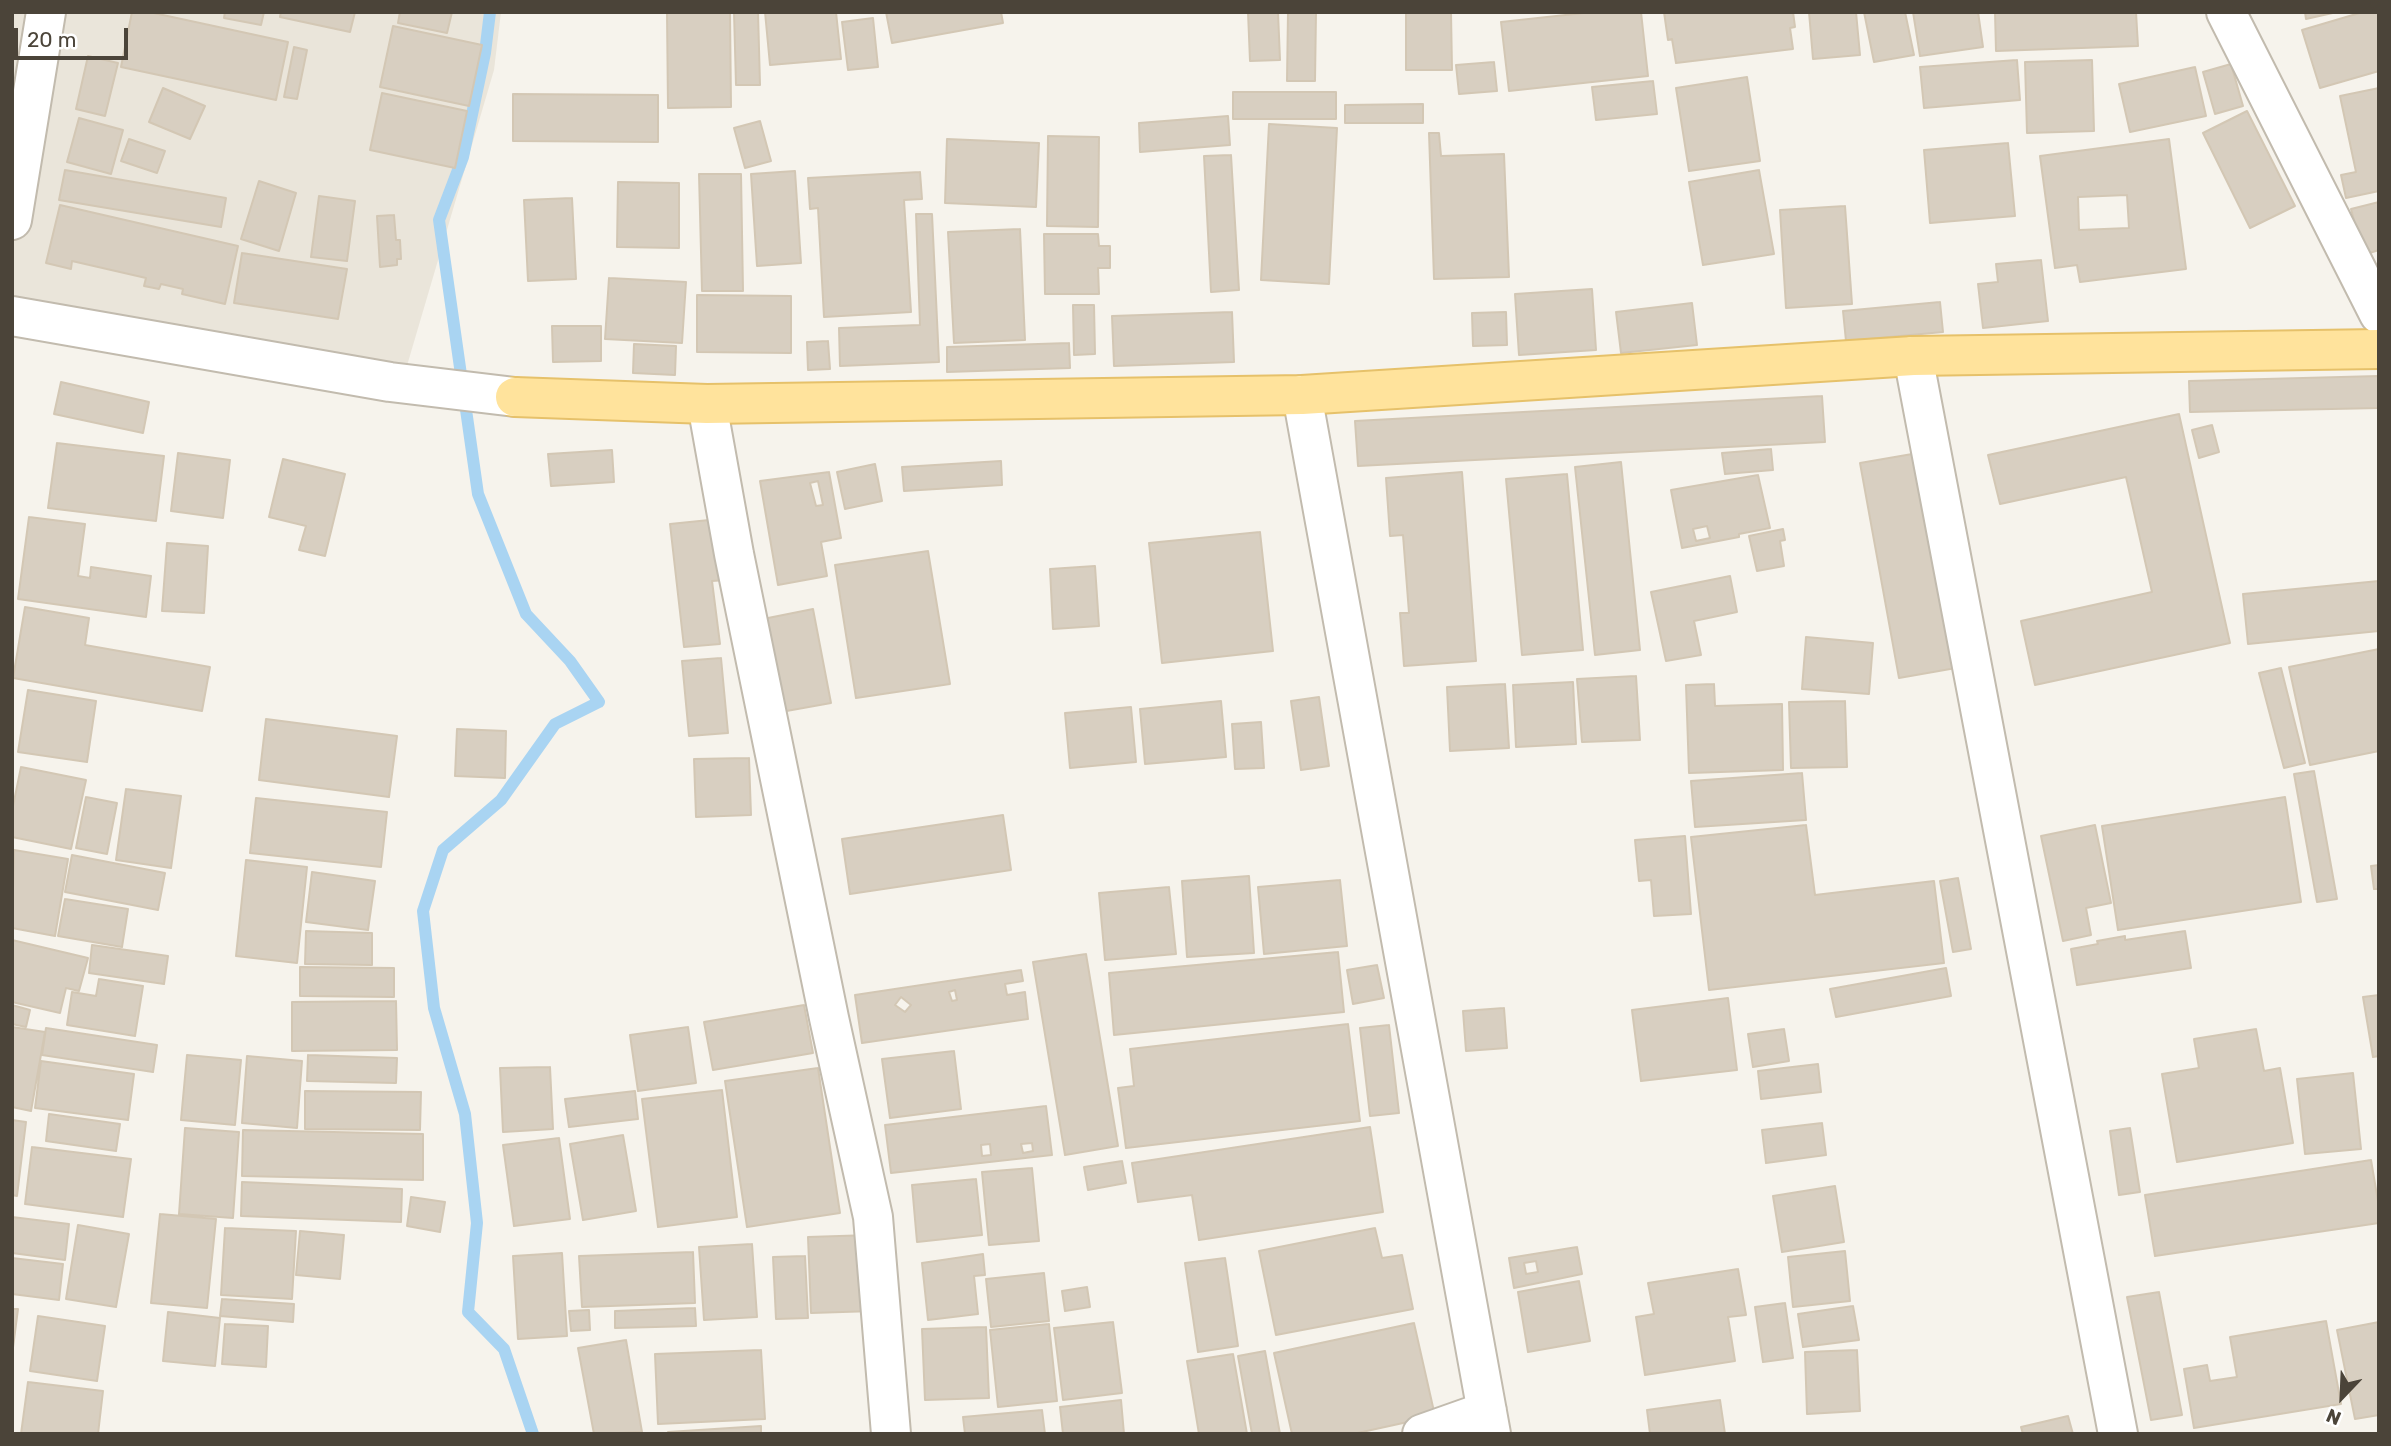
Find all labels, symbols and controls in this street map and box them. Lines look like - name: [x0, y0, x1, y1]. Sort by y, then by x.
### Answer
- scale bar: [18, 14, 131, 58]
- text: 20 m: [27, 27, 76, 52]
- north arrow: [2307, 1362, 2377, 1432]
- text: N: [2323, 1404, 2344, 1430]

